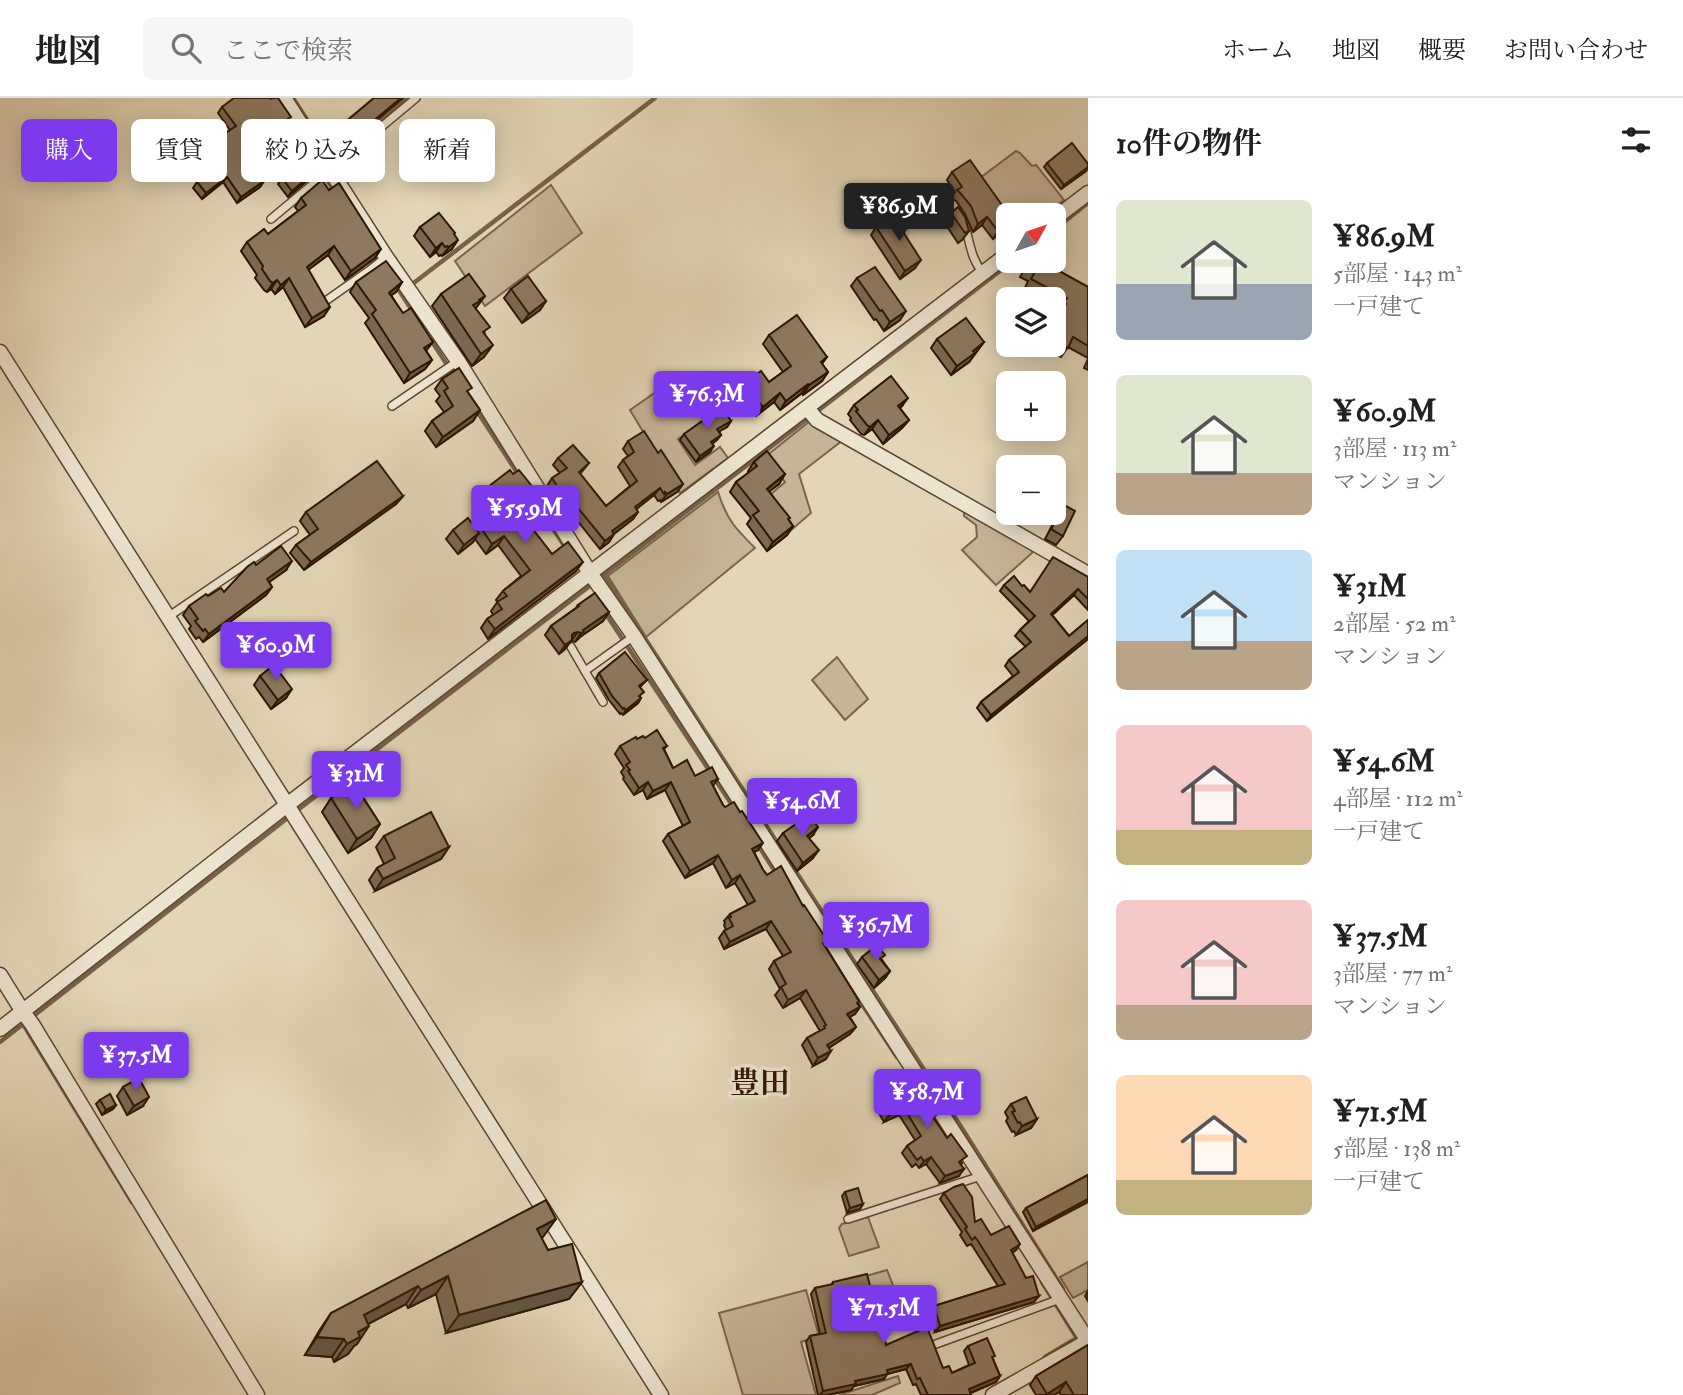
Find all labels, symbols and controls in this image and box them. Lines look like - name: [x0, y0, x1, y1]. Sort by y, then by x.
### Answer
- search box: [143, 17, 633, 80]
- icon: search: [167, 29, 205, 67]
- text: 地図: [35, 31, 101, 72]
- text: ここで検索: [223, 35, 353, 67]
- text: ホーム: [1222, 35, 1294, 66]
- text: 地図: [1332, 35, 1380, 66]
- text: 概要: [1418, 35, 1466, 66]
- text: お問い合わせ: [1504, 35, 1648, 66]
- chip: 購入: [21, 119, 117, 182]
- chip: 賃貸: [131, 119, 227, 182]
- chip: 絞り込み: [241, 119, 385, 182]
- chip: 新着: [399, 119, 495, 182]
- icon: filters: [1617, 121, 1655, 159]
- text: 10件の物件: [1116, 125, 1262, 162]
- pin: ¥86.9M: [842, 184, 956, 243]
- text: ¥86.9M: [860, 191, 938, 220]
- north arrow: [996, 203, 1066, 273]
- map controls: [996, 203, 1066, 525]
- text: ¥86.9M: [1333, 218, 1435, 255]
- icon: home: [1172, 228, 1256, 312]
- text: 5部屋 · 143 m²: [1333, 259, 1462, 288]
- button: layers: [996, 287, 1066, 357]
- text: 一戸建て: [1333, 292, 1425, 321]
- button: +: [996, 371, 1066, 441]
- pin: ¥76.3M: [650, 372, 764, 431]
- text: ¥76.3M: [670, 379, 745, 408]
- text: ¥60.9M: [1333, 393, 1436, 430]
- icon: home: [1172, 403, 1256, 487]
- text: 3部屋 · 113 m²: [1333, 434, 1456, 463]
- button: −: [996, 455, 1066, 525]
- text: マンション: [1333, 467, 1447, 496]
- pin: ¥55.9M: [468, 486, 582, 545]
- text: ¥55.9M: [487, 493, 563, 522]
- text: ¥31M: [1333, 568, 1407, 605]
- icon: home: [1172, 578, 1256, 662]
- text: 2部屋 · 52 m²: [1333, 609, 1456, 638]
- pin: ¥60.9M: [219, 622, 333, 682]
- text: ¥60.9M: [236, 630, 316, 659]
- text: マンション: [1333, 642, 1447, 671]
- text: ¥54.6M: [1333, 743, 1435, 780]
- pin: ¥31M: [315, 752, 397, 811]
- icon: home: [1172, 753, 1256, 837]
- text: ¥31M: [328, 759, 384, 788]
- pin: ¥54.6M: [745, 778, 859, 838]
- text: 4部屋 · 112 m²: [1333, 784, 1463, 813]
- text: ¥54.6M: [763, 786, 841, 815]
- text: 一戸建て: [1333, 817, 1425, 846]
- pin: ¥36.7M: [819, 902, 933, 962]
- text: ¥36.7M: [839, 910, 913, 939]
- text: ¥37.5M: [1333, 918, 1428, 955]
- icon: home: [1172, 928, 1256, 1012]
- text: 3部屋 · 77 m²: [1333, 959, 1452, 988]
- text: マンション: [1333, 992, 1447, 1021]
- pin: ¥37.5M: [79, 1032, 193, 1092]
- text: ¥37.5M: [100, 1040, 172, 1069]
- district label: 豊田: [730, 1065, 790, 1102]
- pin: ¥58.7M: [870, 1070, 984, 1129]
- text: ¥58.7M: [890, 1077, 964, 1106]
- text: ¥71.5M: [1333, 1093, 1428, 1130]
- icon: home: [1172, 1103, 1256, 1187]
- text: 5部屋 · 138 m²: [1333, 1134, 1460, 1163]
- text: 一戸建て: [1333, 1167, 1425, 1196]
- pin: ¥71.5M: [827, 1286, 941, 1345]
- text: ¥71.5M: [848, 1293, 920, 1322]

